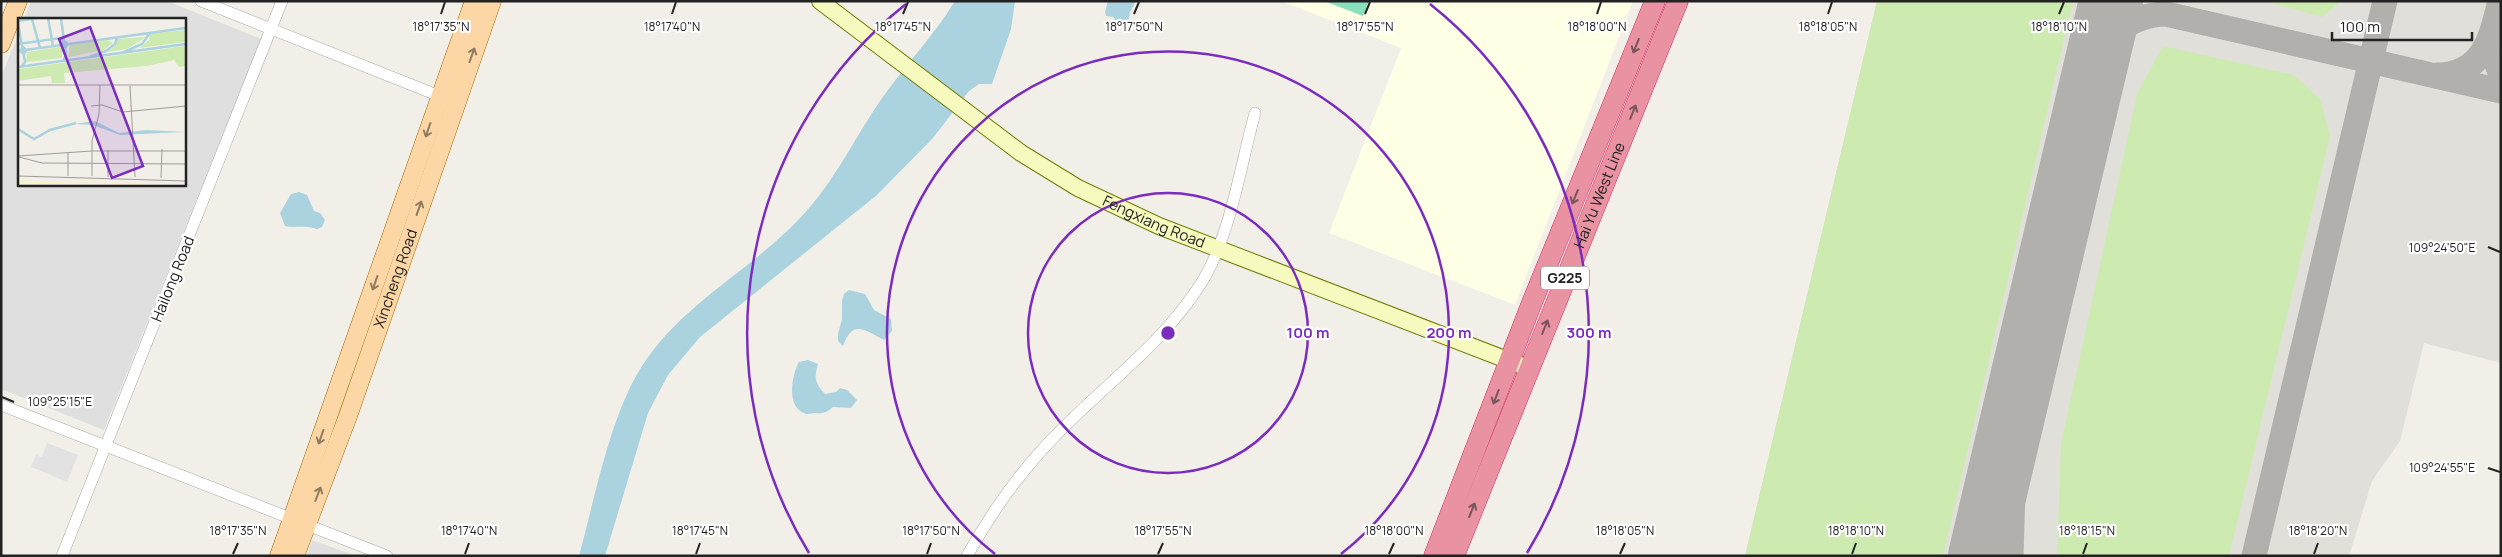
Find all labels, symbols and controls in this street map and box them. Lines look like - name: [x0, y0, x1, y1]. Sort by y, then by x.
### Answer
- scale bar: [2332, 10, 2472, 42]
- text: 100 m: [2340, 16, 2380, 37]
- inset map: [18, 18, 185, 185]
- text: 18°17'35"N: [413, 18, 469, 35]
- text: 18°17'40"N: [644, 18, 700, 35]
- text: 18°17'45"N: [875, 18, 931, 35]
- text: 18°17'50"N: [1105, 18, 1163, 35]
- text: 18°17'55"N: [1336, 18, 1394, 35]
- text: 18°18'00"N: [1568, 18, 1626, 35]
- text: 18°18'05"N: [1799, 18, 1857, 35]
- text: 18°18'10"N: [2031, 18, 2087, 35]
- one-way arrow: [1631, 39, 1640, 54]
- one-way arrow: [468, 48, 477, 63]
- one-way arrow: [1629, 105, 1638, 120]
- one-way arrow: [423, 121, 433, 137]
- street label: Hai Yu West Line: [1568, 139, 1630, 251]
- one-way arrow: [1570, 189, 1579, 204]
- street label: Fengxiang Road: [1099, 190, 1208, 253]
- one-way arrow: [415, 201, 424, 217]
- street label: Xincheng Road: [368, 226, 422, 331]
- street label: Hailong Road: [146, 233, 199, 325]
- text: 109°24'50"E: [2409, 239, 2475, 256]
- road number: G225: [1541, 266, 1589, 290]
- one-way arrow: [370, 275, 379, 290]
- one-way arrow: [1541, 320, 1550, 335]
- text: 100 m: [1287, 322, 1329, 343]
- text: 200 m: [1426, 322, 1472, 343]
- text: 300 m: [1567, 322, 1611, 343]
- centre of rings: [1159, 324, 1177, 342]
- one-way arrow: [1491, 389, 1500, 404]
- text: 109°25'15"E: [28, 393, 92, 410]
- one-way arrow: [316, 428, 326, 444]
- text: 109°24'55"E: [2409, 459, 2475, 476]
- one-way arrow: [314, 487, 323, 502]
- one-way arrow: [1468, 503, 1477, 519]
- text: 18°17'35"N: [210, 522, 266, 539]
- text: 18°17'40"N: [441, 522, 497, 539]
- text: 18°17'45"N: [672, 522, 728, 539]
- text: 18°17'50"N: [902, 522, 960, 539]
- text: 18°17'55"N: [1134, 522, 1192, 539]
- text: 18°18'00"N: [1365, 522, 1423, 539]
- text: 18°18'05"N: [1596, 522, 1654, 539]
- text: 18°18'10"N: [1828, 522, 1884, 539]
- text: 18°18'15"N: [2059, 522, 2115, 539]
- text: 18°18'20"N: [2289, 522, 2347, 539]

